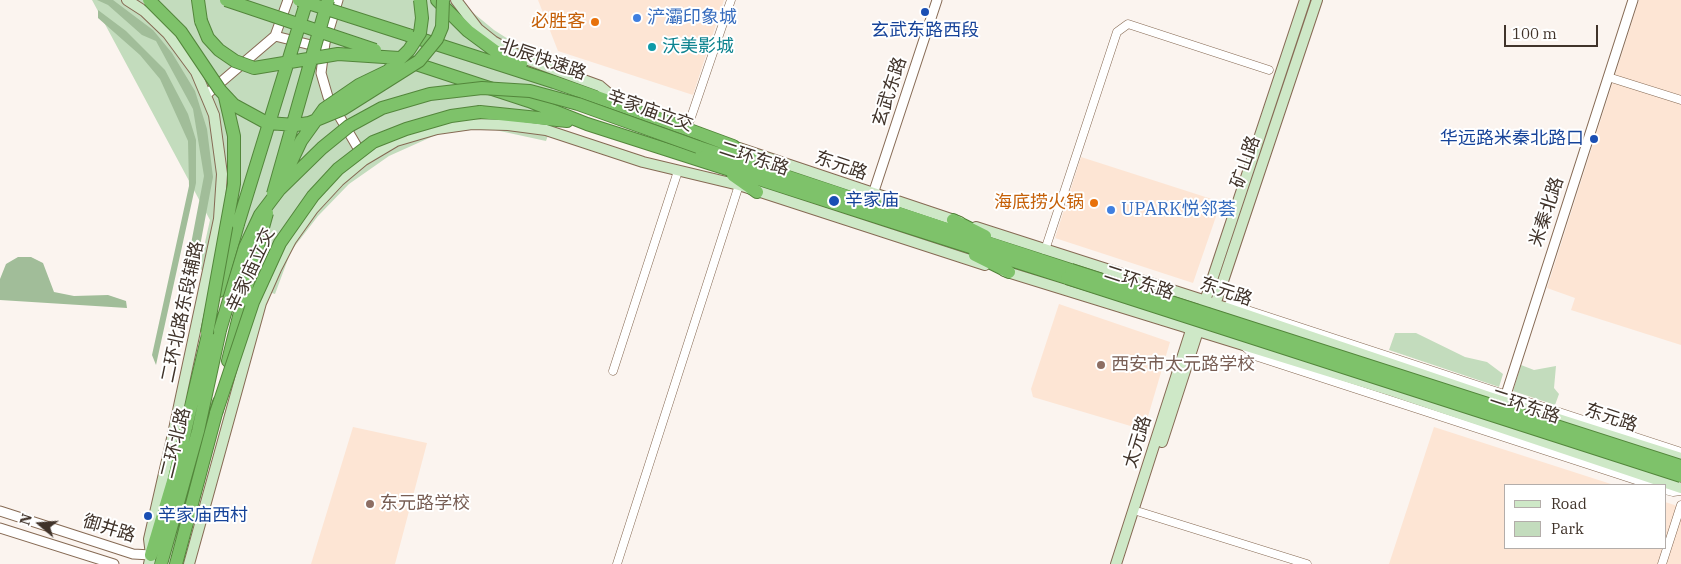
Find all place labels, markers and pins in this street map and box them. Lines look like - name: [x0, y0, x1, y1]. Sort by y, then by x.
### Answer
- marker: 玄武东路西段: [919, 6, 931, 18]
- place label: 浐灞印象城: [647, 7, 737, 29]
- place label: 必胜客: [531, 11, 585, 33]
- marker: 浐灞印象城: [631, 12, 643, 24]
- marker: 必胜客: [589, 16, 601, 28]
- place label: 玄武东路西段: [871, 20, 979, 42]
- place label: 沃美影城: [662, 36, 734, 58]
- marker: 沃美影城: [646, 41, 658, 53]
- place label: 华远路米秦北路口: [1440, 128, 1584, 150]
- marker: 华远路米秦北路口: [1588, 133, 1600, 145]
- place label: 辛家庙: [845, 190, 899, 212]
- place label: 海底捞火锅: [994, 192, 1084, 214]
- marker: 辛家庙: [827, 194, 841, 208]
- marker: 海底捞火锅: [1088, 197, 1100, 209]
- place label: UPARK悦邻荟: [1121, 199, 1236, 221]
- marker: UPARK悦邻荟: [1105, 204, 1117, 216]
- place label: 西安市太元路学校: [1111, 354, 1255, 376]
- marker: 西安市太元路学校: [1095, 359, 1107, 371]
- place label: 东元路学校: [380, 493, 470, 515]
- marker: 东元路学校: [364, 498, 376, 510]
- place label: 辛家庙西村: [158, 505, 248, 527]
- marker: 辛家庙西村: [142, 510, 154, 522]

